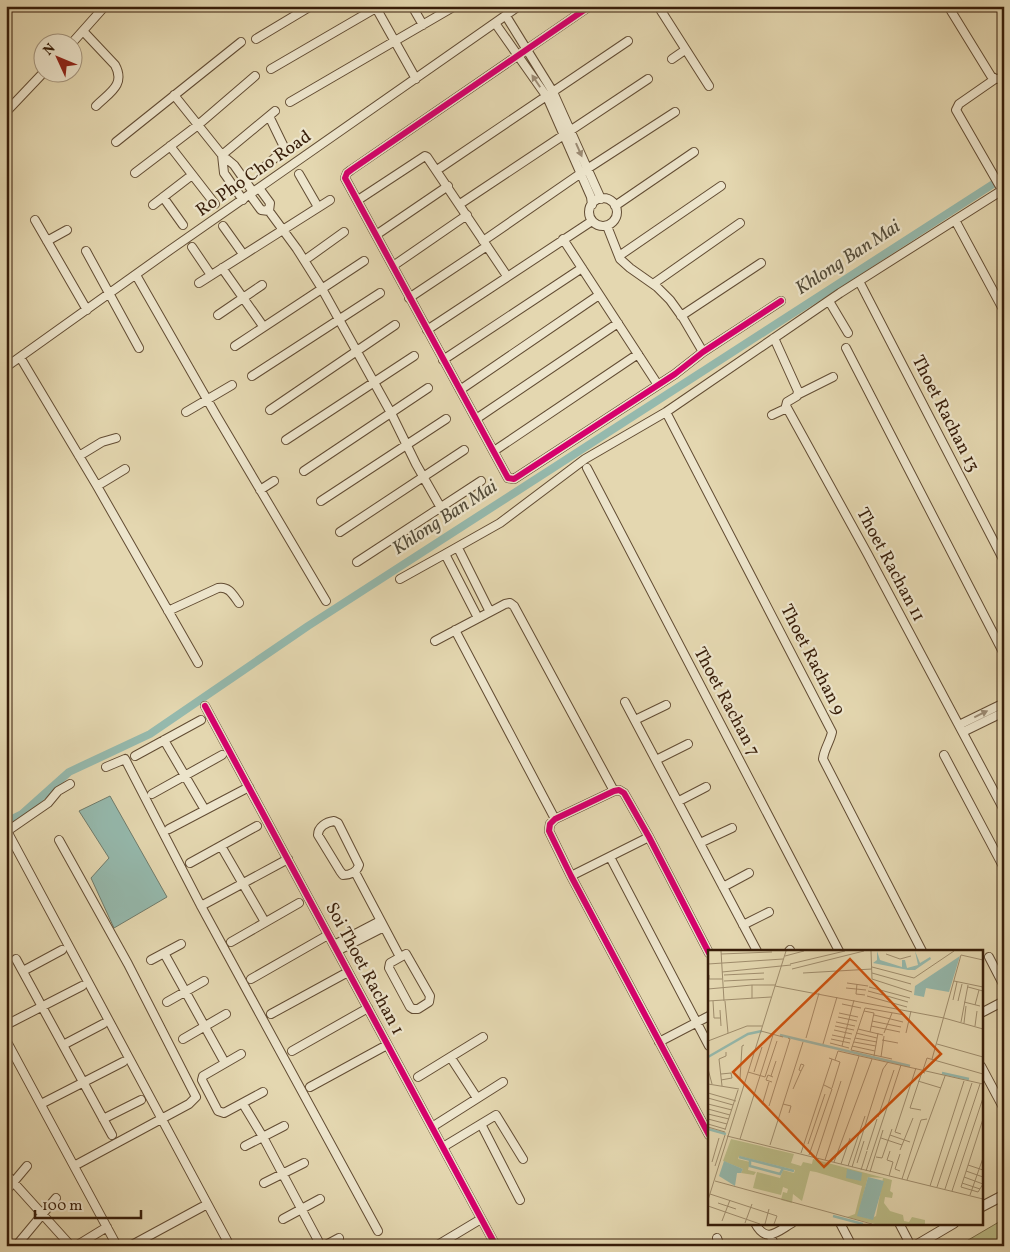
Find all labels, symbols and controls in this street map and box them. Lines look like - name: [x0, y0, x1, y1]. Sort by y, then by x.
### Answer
- north arrow: [32, 32, 82, 82]
- text: N: [39, 40, 60, 60]
- one-way arrow: [531, 74, 541, 88]
- street label: Ro Pho Cho Road: [191, 125, 317, 223]
- one-way arrow: [576, 143, 584, 157]
- water label: Khlong Ban Mai: [790, 214, 906, 302]
- street label: Thoet Rachan 13: [905, 351, 985, 477]
- water label: Khlong Ban Mai: [387, 474, 503, 562]
- street label: Thoet Rachan 11: [849, 504, 931, 626]
- street label: Thoet Rachan 9: [773, 600, 851, 720]
- street label: Thoet Rachan 7: [687, 643, 765, 761]
- one-way arrow: [974, 710, 988, 718]
- street label: Soi Thoet Rachan 1: [319, 898, 409, 1040]
- inset map: [708, 950, 982, 1224]
- scale bar: [35, 1187, 141, 1219]
- text: 100 m: [42, 1196, 82, 1217]

